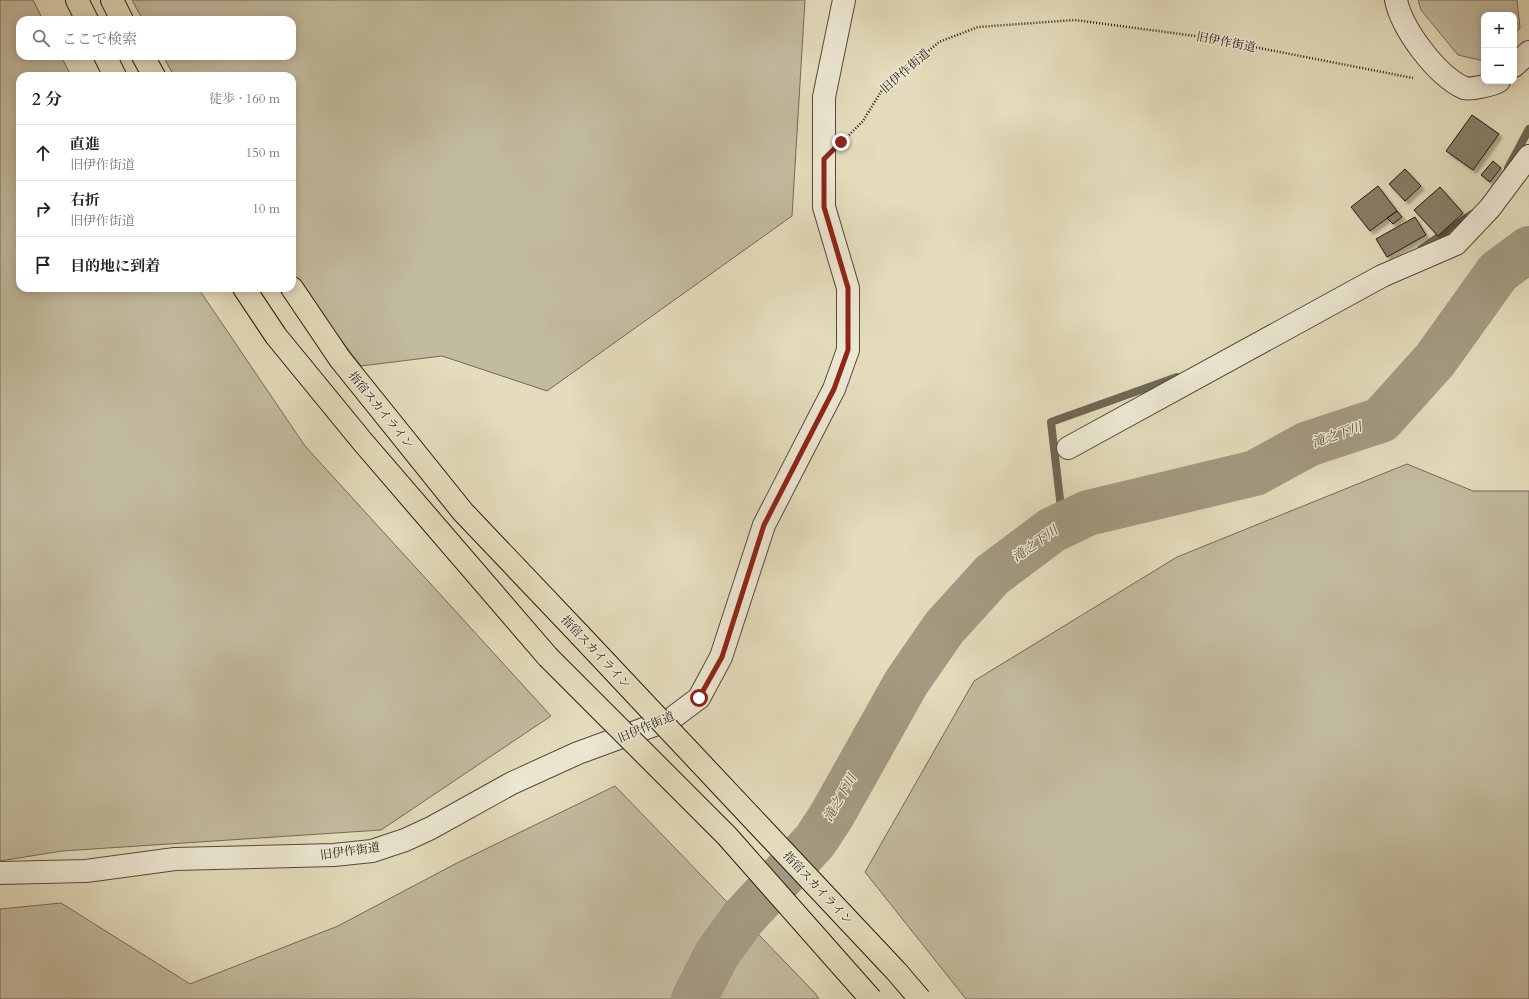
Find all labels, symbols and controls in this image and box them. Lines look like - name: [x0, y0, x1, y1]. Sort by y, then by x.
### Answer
- map controls: [1481, 12, 1517, 84]
- button: +: [1481, 12, 1517, 48]
- search box: [16, 16, 296, 60]
- icon: search: [30, 27, 52, 49]
- street label: 旧伊作街道: [1195, 28, 1257, 56]
- text: ここで検索: [62, 29, 137, 49]
- street label: 旧伊作街道: [877, 45, 933, 97]
- button: −: [1481, 48, 1517, 84]
- text: 2 分: [32, 88, 62, 111]
- text: 徒歩 · 160 m: [209, 90, 280, 108]
- route end: [832, 133, 850, 151]
- text: 直進: [70, 134, 100, 154]
- icon: ahead: [32, 142, 54, 164]
- text: 150 m: [246, 144, 280, 162]
- text: 旧伊作街道: [70, 156, 135, 174]
- text: 右折: [70, 190, 100, 210]
- icon: right: [32, 198, 54, 220]
- text: 10 m: [252, 200, 280, 218]
- text: 旧伊作街道: [70, 212, 135, 230]
- icon: arrive: [32, 254, 54, 276]
- text: 目的地に到着: [70, 256, 160, 276]
- street label: 指宿スカイライン: [345, 368, 417, 452]
- water label: 滝之下川: [1309, 417, 1366, 452]
- water label: 滝之下川: [1009, 521, 1063, 566]
- street label: 指宿スカイライン: [558, 612, 634, 692]
- route start: [690, 689, 708, 707]
- street label: 旧伊作街道: [615, 708, 677, 746]
- water label: 滝之下川: [819, 769, 862, 825]
- street label: 旧伊作街道: [319, 839, 381, 863]
- street label: 指宿スカイライン: [780, 848, 856, 928]

